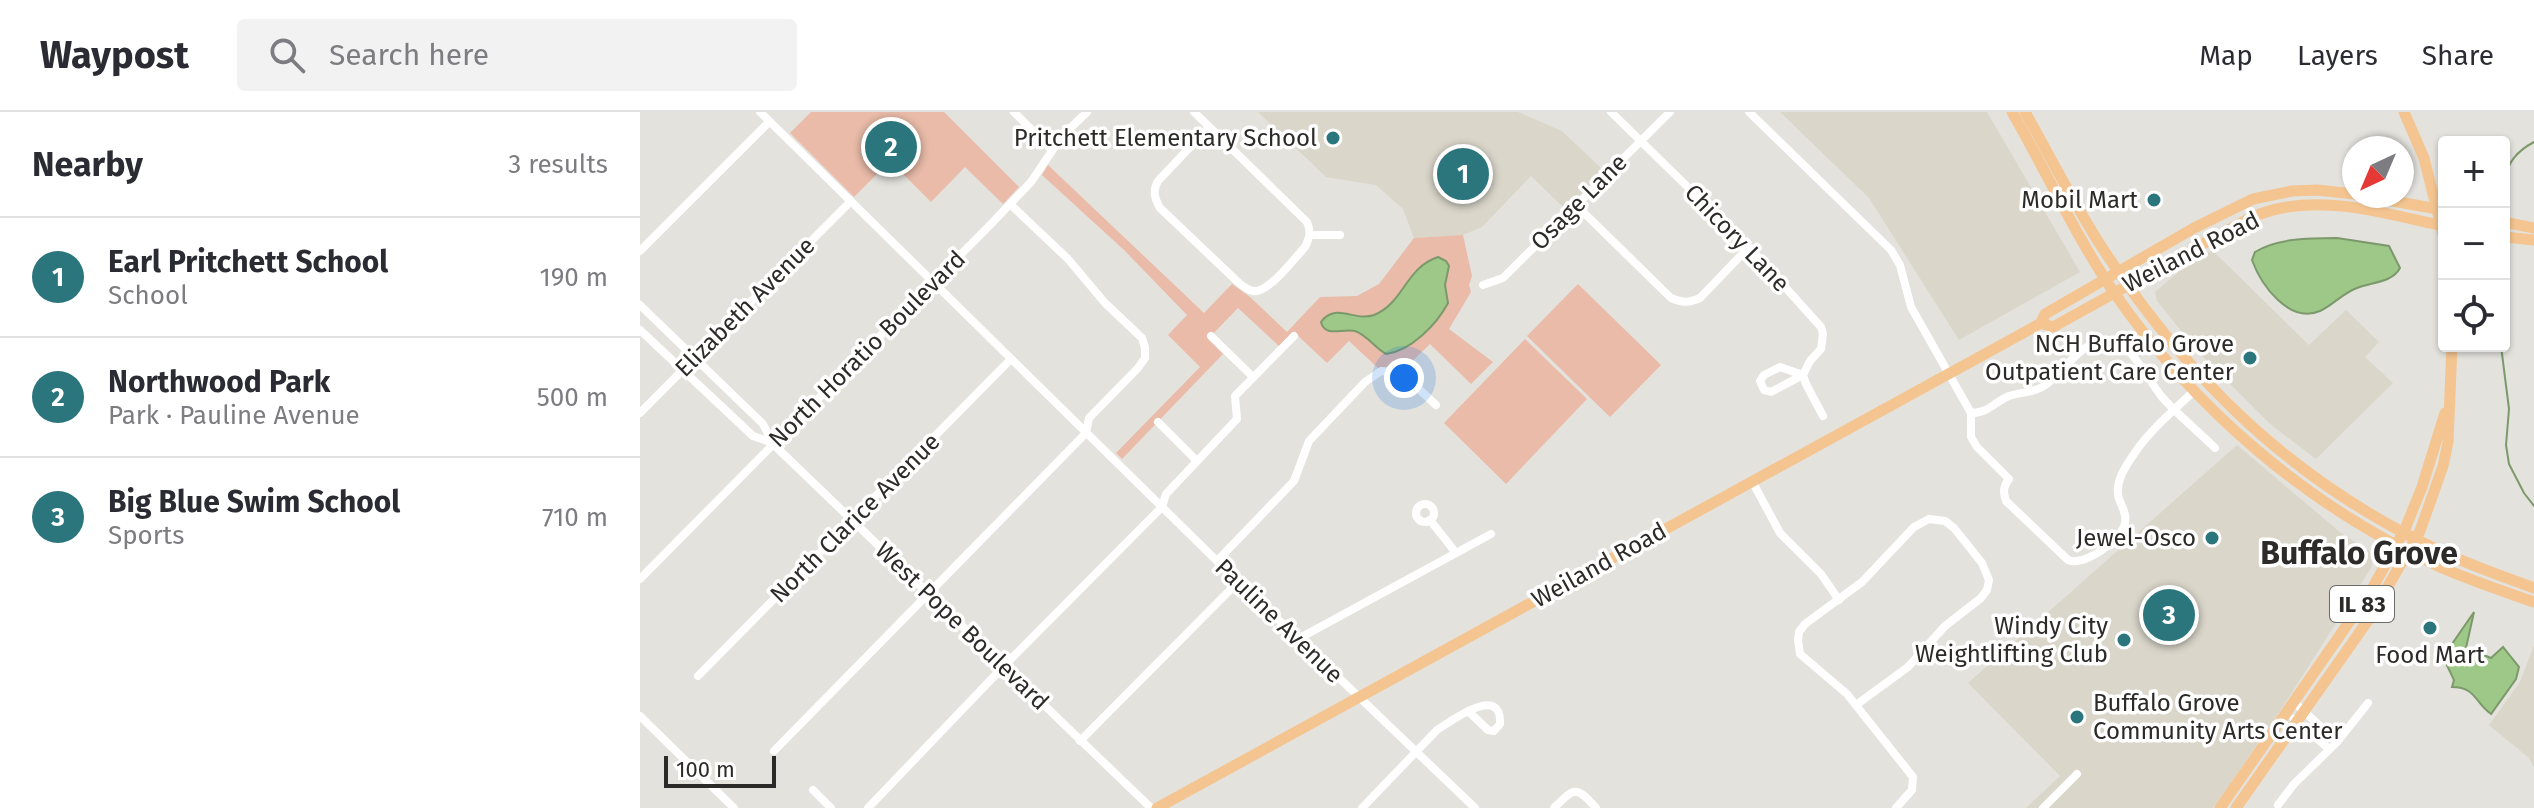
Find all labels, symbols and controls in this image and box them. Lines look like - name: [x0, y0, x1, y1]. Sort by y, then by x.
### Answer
- search box: [237, 19, 797, 91]
- text: Waypost: [40, 32, 189, 78]
- icon: search: [265, 33, 309, 77]
- text: Search here: [329, 37, 489, 73]
- text: Map: [2199, 39, 2253, 72]
- text: Layers: [2297, 39, 2378, 72]
- text: Share: [2422, 39, 2494, 72]
- pin: 2: [865, 117, 917, 177]
- place label: Pritchett Elementary School: [1014, 124, 1317, 152]
- marker: Pritchett Elementary School: [1324, 129, 1342, 147]
- north arrow: [2342, 136, 2414, 208]
- map controls: [2438, 136, 2510, 352]
- button: +: [2438, 136, 2510, 208]
- text: Nearby: [32, 144, 143, 185]
- pin: 1: [1437, 144, 1489, 204]
- street label: Osage Lane: [1525, 148, 1633, 256]
- text: 3 results: [508, 149, 608, 180]
- street label: Chicory Lane: [1679, 178, 1795, 298]
- place label: Mobil Mart: [2021, 186, 2138, 214]
- marker: Mobil Mart: [2145, 191, 2163, 209]
- street label: Weiland Road: [2118, 206, 2264, 298]
- button: −: [2438, 208, 2510, 280]
- street label: Elizabeth Avenue: [669, 231, 821, 383]
- text: Earl Pritchett School: [108, 244, 388, 280]
- street label: North Horatio Boulevard: [763, 245, 971, 453]
- text: 1: [52, 262, 64, 293]
- text: 190 m: [539, 262, 608, 293]
- text: School: [108, 280, 188, 311]
- button: locate: [2438, 280, 2510, 352]
- place label: NCH Buffalo Grove Outpatient Care Center: [1985, 330, 2235, 386]
- marker: NCH Buffalo Grove Outpatient Care Center: [2241, 349, 2259, 367]
- your location: [1384, 358, 1424, 398]
- text: Northwood Park: [108, 364, 330, 400]
- text: 2: [51, 382, 65, 413]
- text: 500 m: [537, 382, 608, 413]
- text: Park · Pauline Avenue: [108, 400, 360, 431]
- street label: North Clarice Avenue: [764, 427, 946, 609]
- text: Big Blue Swim School: [108, 484, 400, 520]
- text: 3: [51, 502, 65, 533]
- text: 710 m: [542, 502, 608, 533]
- street label: Weiland Road: [1527, 517, 1671, 613]
- text: Sports: [108, 520, 184, 551]
- place label: Jewel-Osco: [2076, 524, 2196, 552]
- marker: Jewel-Osco: [2203, 529, 2221, 547]
- district label: Buffalo Grove: [2260, 534, 2458, 572]
- street label: West Pope Boulevard: [870, 536, 1054, 716]
- street label: Pauline Avenue: [1209, 553, 1349, 689]
- pin: 3: [2143, 585, 2195, 645]
- road number: IL 83: [2330, 586, 2394, 622]
- place label: Windy City Weightlifting Club: [1915, 612, 2108, 668]
- marker: Food Mart: [2421, 619, 2439, 637]
- marker: Windy City Weightlifting Club: [2115, 631, 2133, 649]
- place label: Food Mart: [2375, 641, 2485, 669]
- place label: Buffalo Grove Community Arts Center: [2093, 689, 2343, 745]
- marker: Buffalo Grove Community Arts Center: [2068, 708, 2086, 726]
- scale bar: [664, 752, 776, 788]
- text: 100 m: [676, 756, 735, 783]

